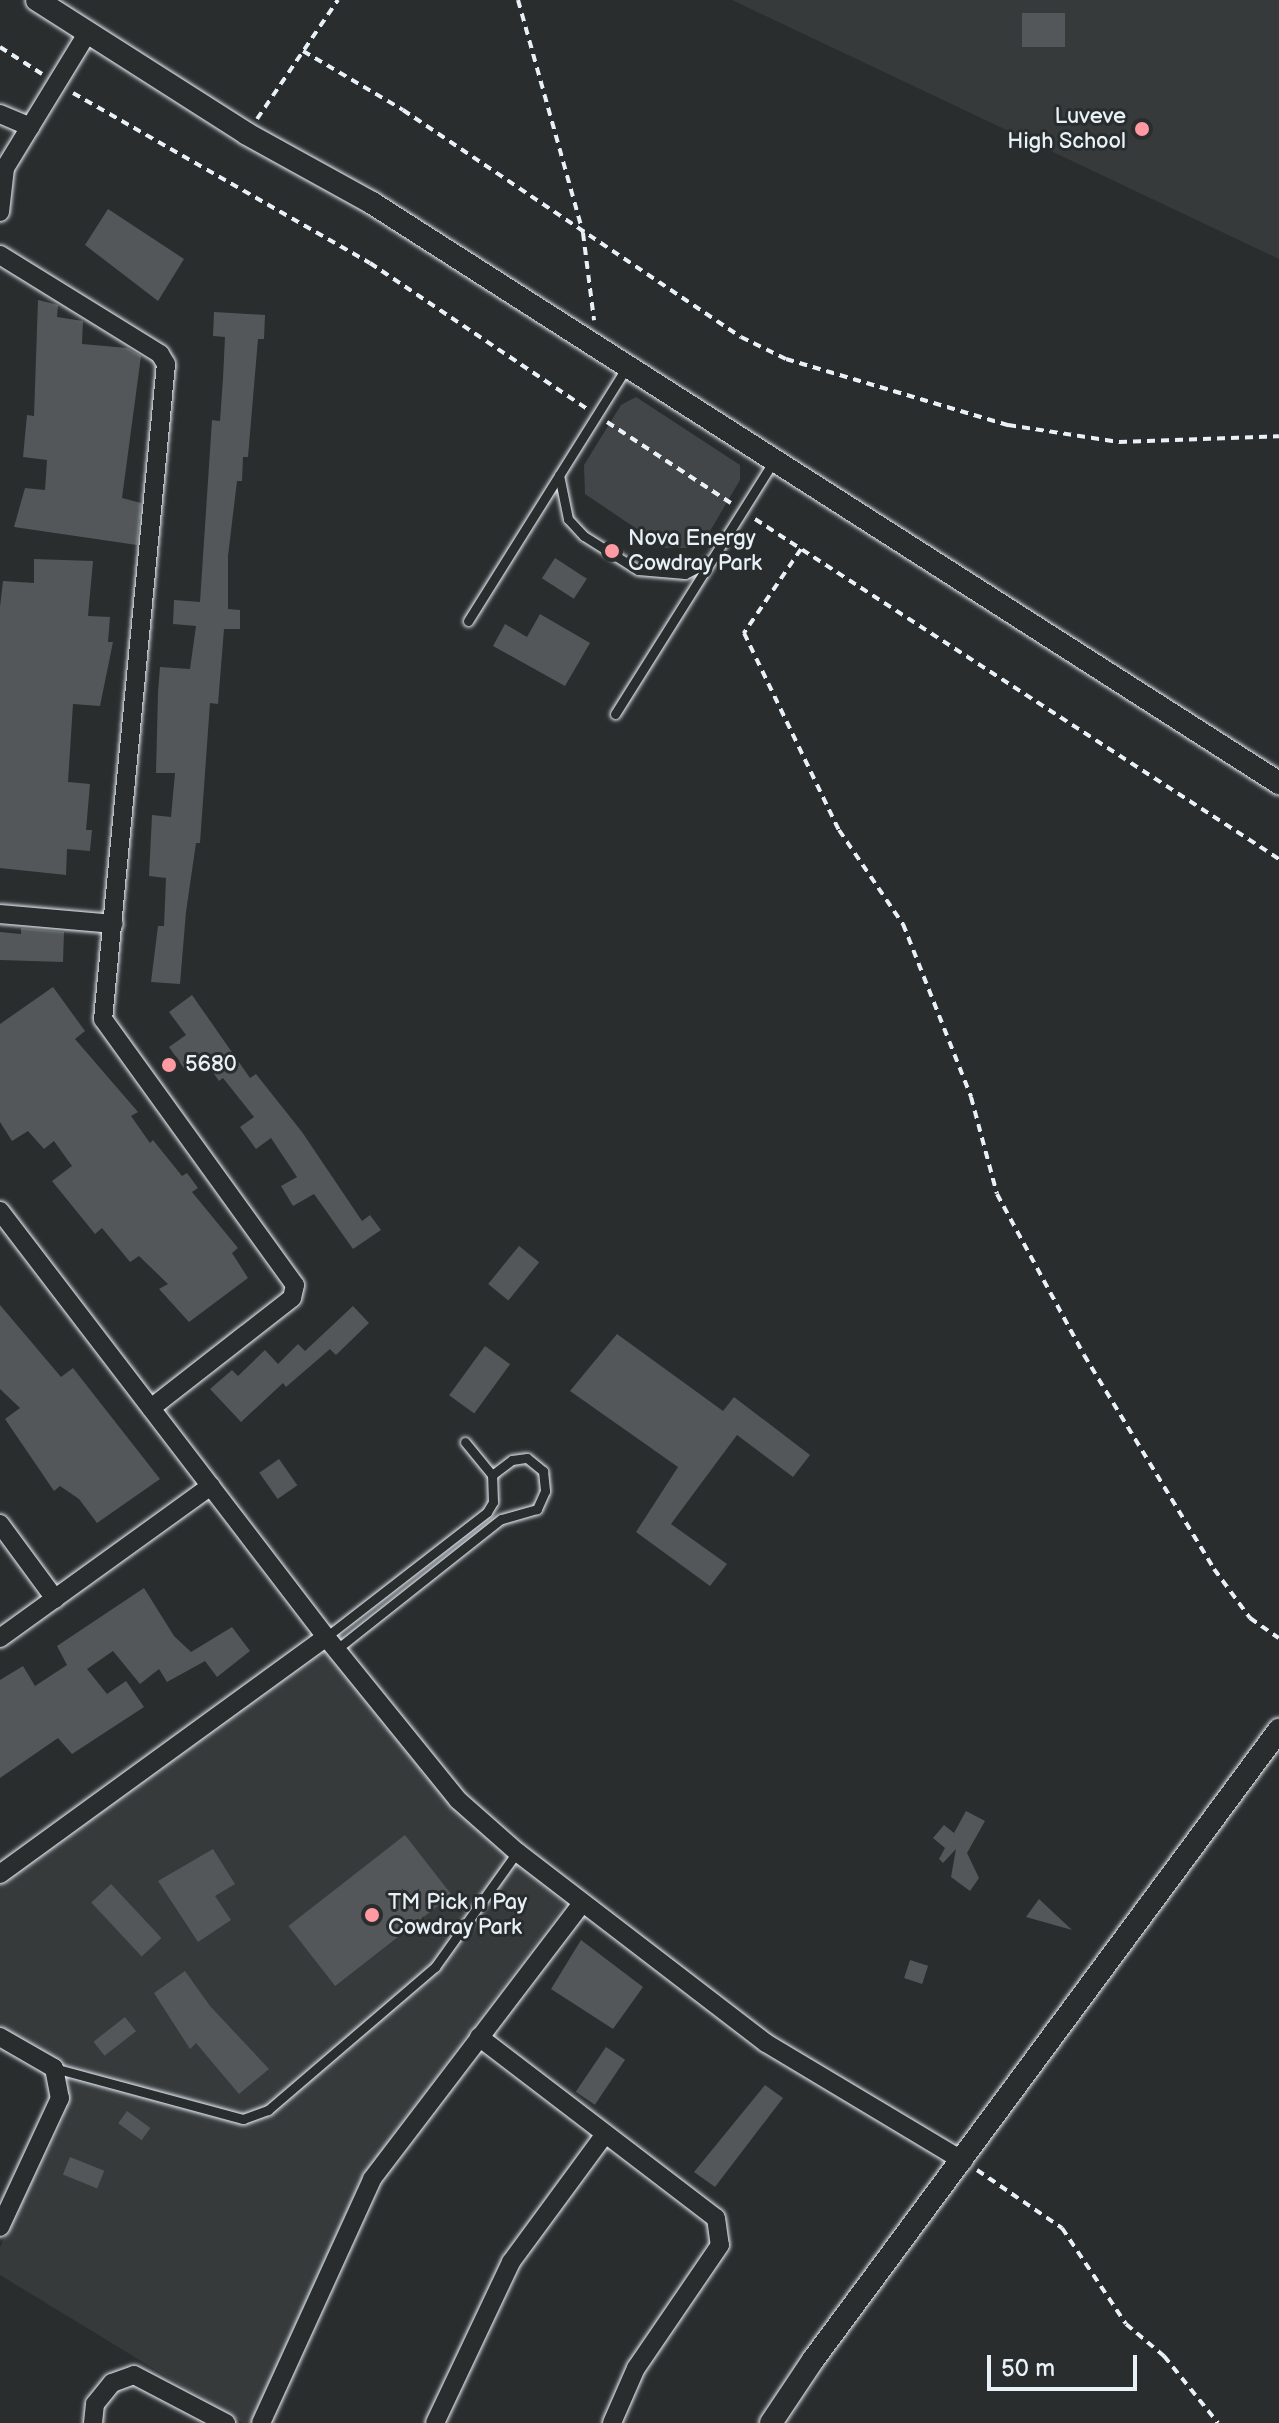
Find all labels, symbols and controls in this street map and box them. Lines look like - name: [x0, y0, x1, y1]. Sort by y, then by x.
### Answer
- place label: Luveve High School: [1007, 103, 1126, 154]
- marker: Luveve High School: [1133, 120, 1151, 138]
- place label: Nova Energy Cowdray Park: [628, 525, 763, 576]
- marker: Nova Energy Cowdray Park: [603, 542, 621, 560]
- place label: 5680: [185, 1052, 237, 1078]
- marker: 5680: [160, 1056, 178, 1074]
- place label: TM Pick n Pay Cowdray Park: [388, 1889, 527, 1940]
- marker: TM Pick n Pay Cowdray Park: [363, 1906, 381, 1924]
- scale bar: [991, 2339, 1141, 2389]
- text: 50 m: [1001, 2354, 1055, 2383]

